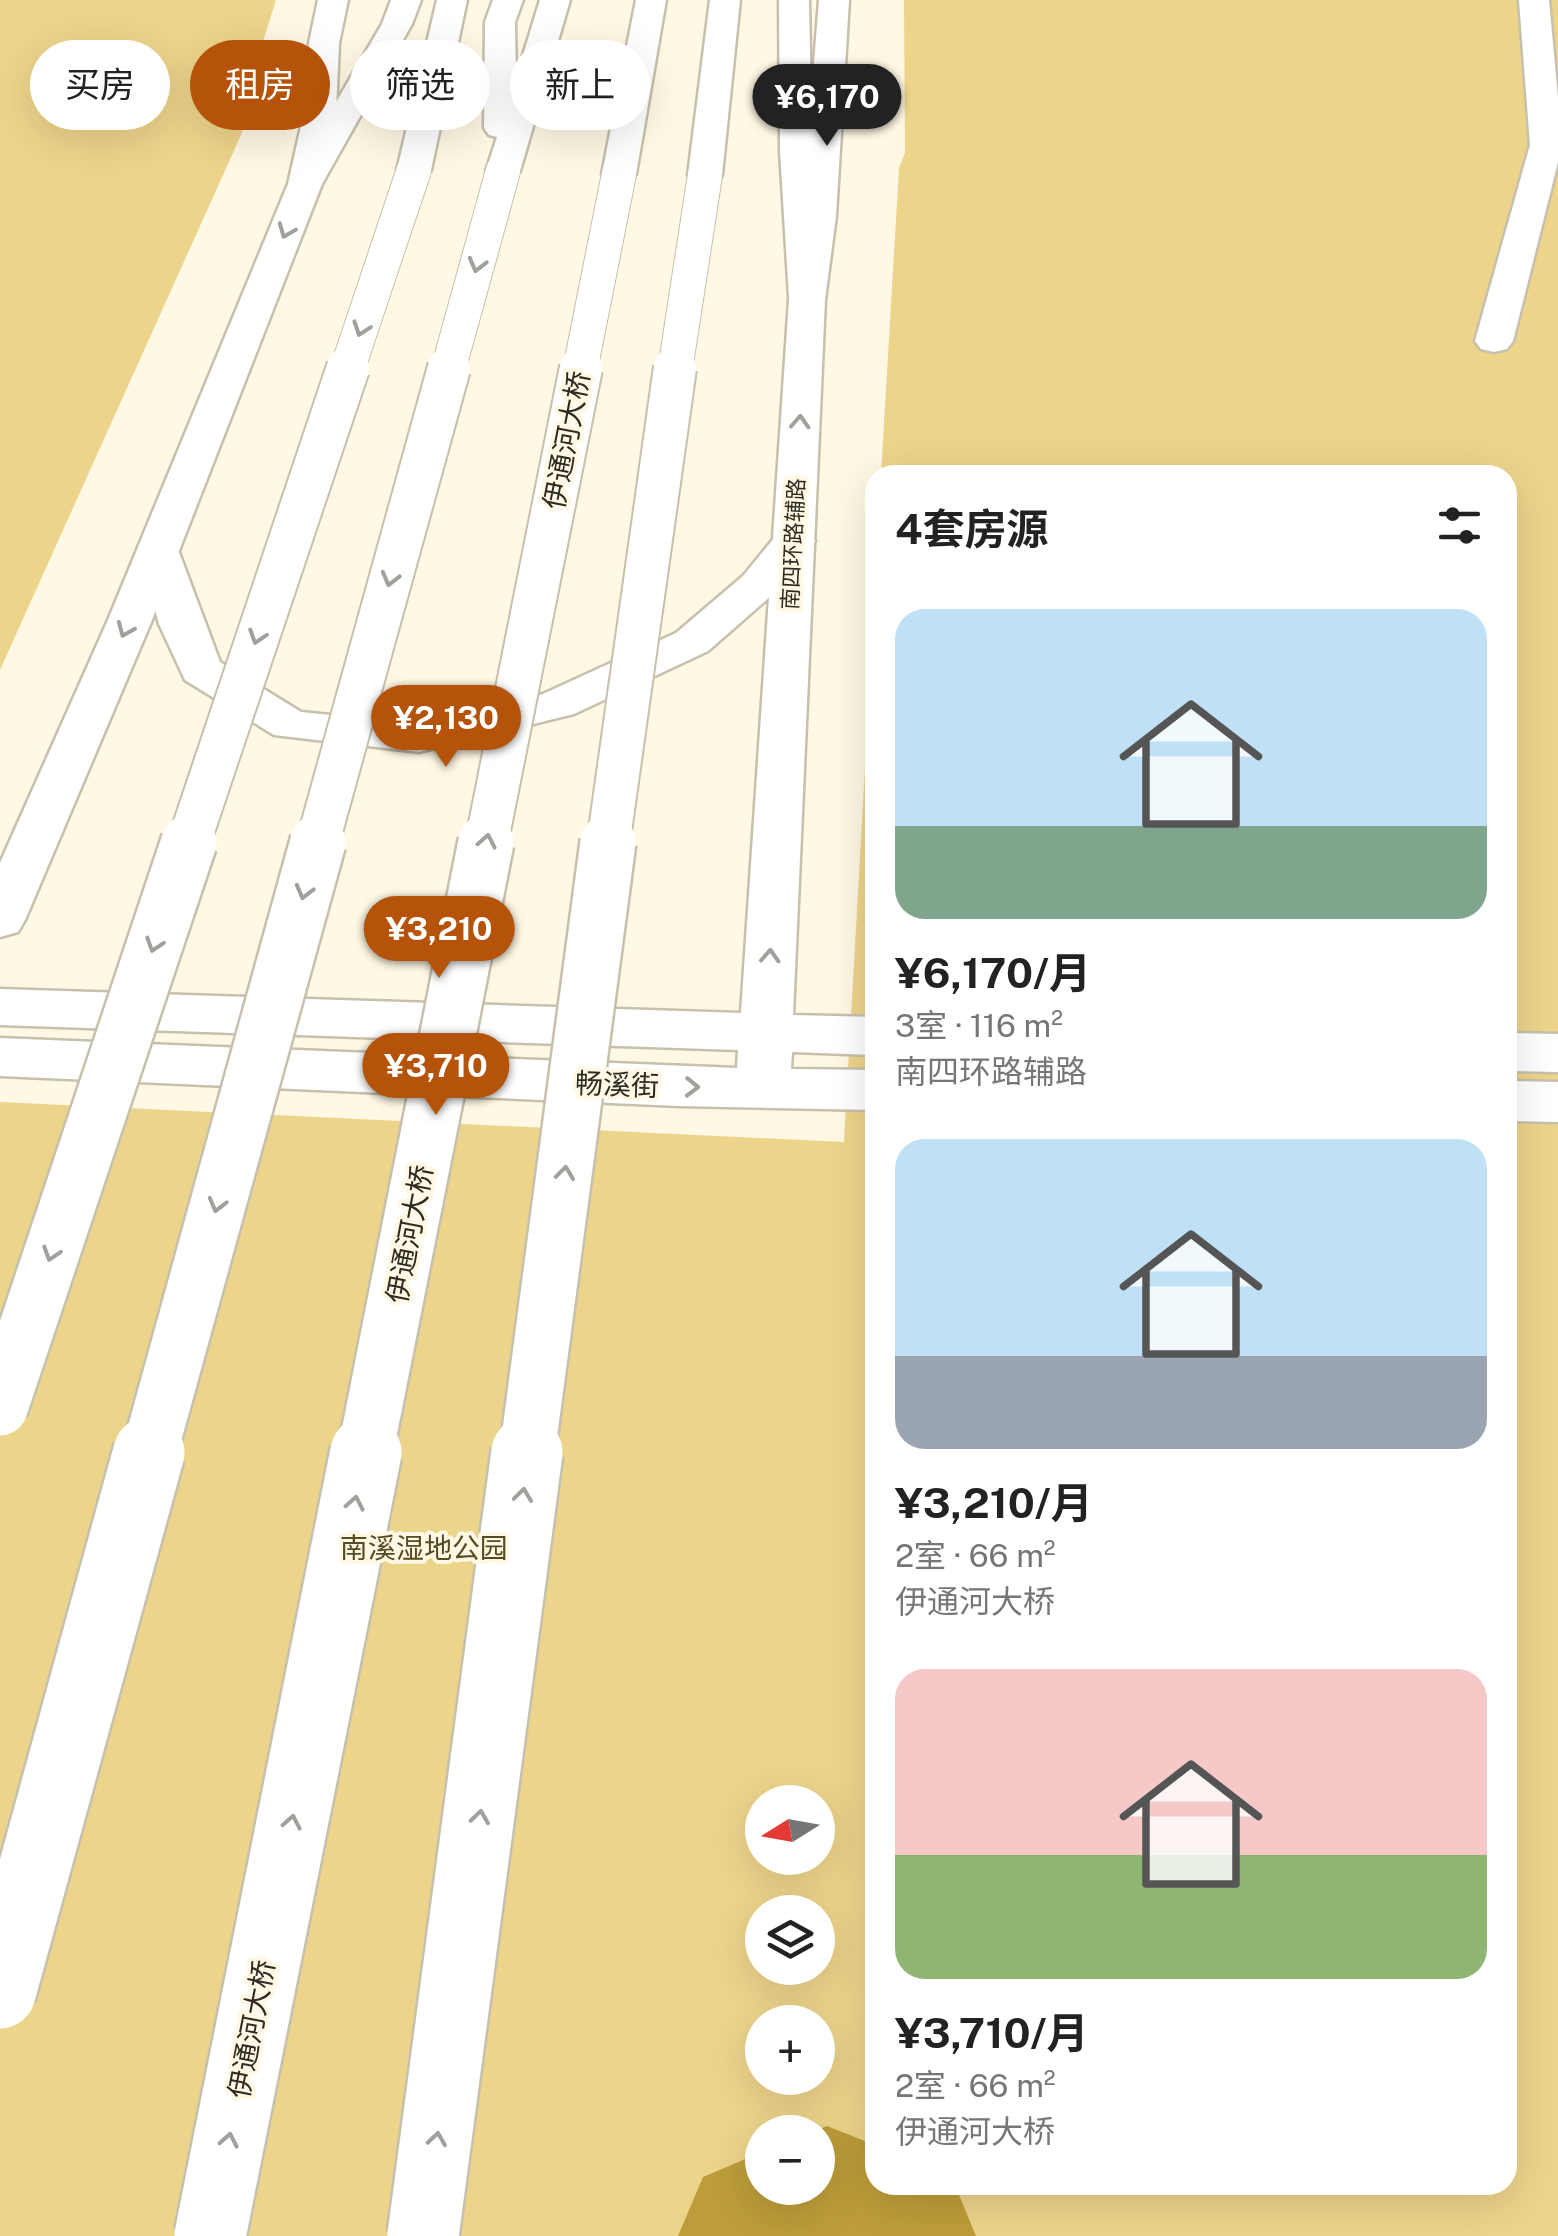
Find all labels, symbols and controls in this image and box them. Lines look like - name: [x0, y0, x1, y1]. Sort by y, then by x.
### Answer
- chip: 买房: [30, 40, 170, 130]
- chip: 租房: [190, 40, 330, 130]
- chip: 筛选: [350, 40, 490, 130]
- chip: 新上: [510, 40, 650, 130]
- pin: ¥6,170: [746, 64, 908, 149]
- text: ¥6,170: [774, 78, 880, 115]
- one-way arrow: [277, 221, 297, 239]
- one-way arrow: [467, 256, 488, 273]
- one-way arrow: [352, 319, 372, 336]
- street label: 伊通河大桥: [536, 368, 596, 512]
- one-way arrow: [789, 413, 810, 429]
- street label: 南四环路辅路: [777, 477, 809, 611]
- icon: filters: [1432, 498, 1487, 553]
- text: 4套房源: [895, 504, 1049, 553]
- one-way arrow: [381, 569, 402, 587]
- one-way arrow: [117, 620, 137, 638]
- one-way arrow: [249, 628, 269, 645]
- icon: home: [1101, 674, 1281, 854]
- pin: ¥2,130: [365, 685, 527, 770]
- text: ¥2,130: [393, 699, 499, 736]
- one-way arrow: [475, 833, 496, 850]
- one-way arrow: [294, 883, 315, 900]
- pin: ¥3,210: [358, 896, 520, 981]
- text: ¥3,210: [386, 910, 492, 947]
- one-way arrow: [146, 936, 166, 953]
- one-way arrow: [759, 947, 780, 963]
- text: ¥6,170/月: [895, 948, 1091, 997]
- text: 3室 · 116 m²: [895, 1007, 1063, 1044]
- pin: ¥3,710: [355, 1033, 517, 1118]
- text: ¥3,710: [384, 1047, 488, 1084]
- text: 南四环路辅路: [895, 1053, 1087, 1090]
- street label: 畅溪街: [574, 1066, 660, 1102]
- one-way arrow: [684, 1076, 700, 1097]
- street label: 伊通河大桥: [379, 1162, 439, 1306]
- one-way arrow: [554, 1165, 575, 1181]
- one-way arrow: [208, 1196, 229, 1213]
- icon: home: [1101, 1204, 1281, 1384]
- one-way arrow: [43, 1244, 63, 1261]
- text: ¥3,210/月: [895, 1478, 1093, 1527]
- one-way arrow: [512, 1487, 533, 1503]
- one-way arrow: [344, 1495, 365, 1512]
- park label: 南溪湿地公园: [340, 1531, 508, 1564]
- text: 2室 · 66 m²: [895, 1537, 1056, 1574]
- text: 伊通河大桥: [895, 1583, 1055, 1620]
- icon: home: [1101, 1734, 1281, 1914]
- north arrow: [745, 1785, 835, 1875]
- map controls: [745, 1785, 835, 2205]
- one-way arrow: [469, 1809, 490, 1825]
- one-way arrow: [281, 1813, 302, 1830]
- button: layers: [745, 1895, 835, 1985]
- street label: 伊通河大桥: [221, 1957, 281, 2101]
- button: +: [745, 2005, 835, 2095]
- text: ¥3,710/月: [895, 2008, 1089, 2057]
- text: 2室 · 66 m²: [895, 2067, 1056, 2104]
- text: 伊通河大桥: [895, 2113, 1055, 2150]
- button: −: [745, 2115, 835, 2205]
- one-way arrow: [425, 2131, 446, 2148]
- one-way arrow: [217, 2132, 238, 2149]

